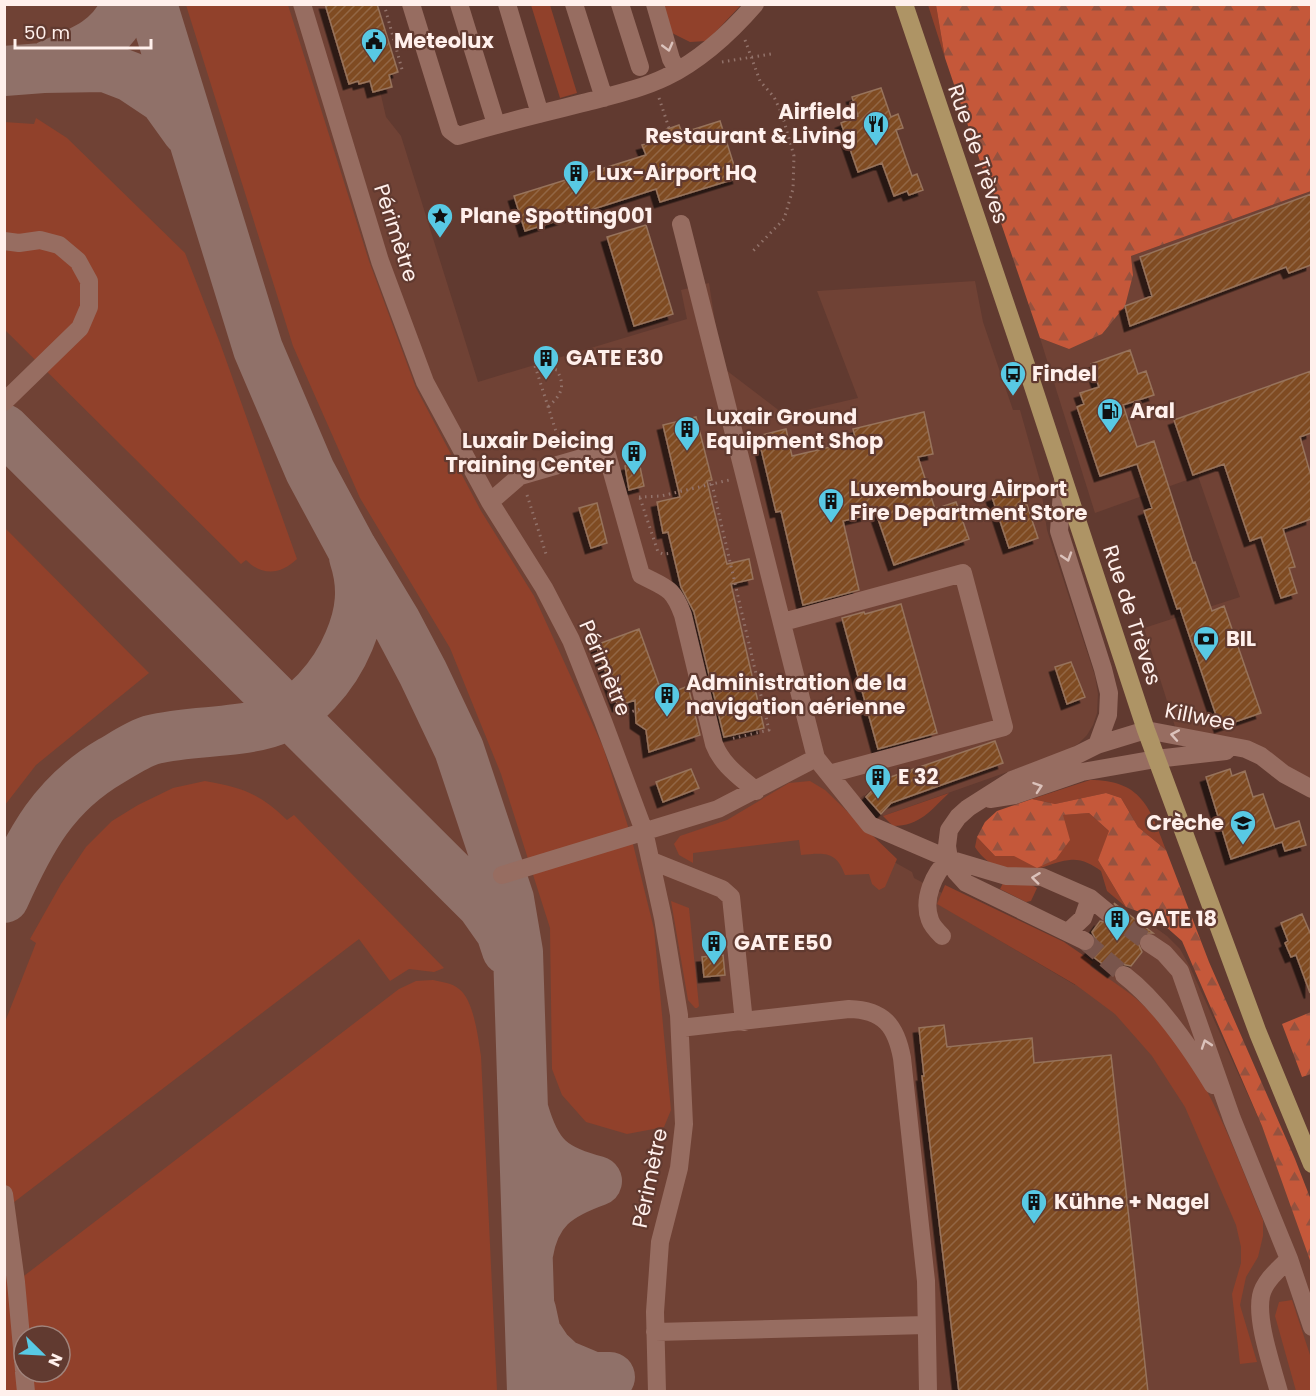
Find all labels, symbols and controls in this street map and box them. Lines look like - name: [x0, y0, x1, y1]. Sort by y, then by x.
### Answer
- scale bar: [15, 12, 152, 50]
- text: 50 m: [24, 20, 70, 45]
- public building icon: Meteolux: [359, 26, 389, 64]
- place label: Meteolux: [394, 26, 494, 55]
- one-way arrow: [661, 41, 673, 52]
- street label: Rue de Trèves: [941, 80, 1016, 227]
- place label: Airfield Restaurant & Living: [645, 97, 856, 150]
- restaurant icon: Airfield Restaurant & Living: [861, 109, 891, 147]
- building icon: Lux-Airport HQ: [561, 158, 591, 196]
- place label: Lux-Airport HQ: [596, 158, 757, 187]
- street label: Périmètre: [367, 180, 426, 286]
- place icon: Plane Spotting001: [425, 201, 455, 239]
- place label: Plane Spotting001: [460, 201, 653, 230]
- building icon: GATE E30: [531, 343, 561, 381]
- place label: GATE E30: [566, 343, 663, 372]
- bus stop icon: Findel: [998, 359, 1028, 397]
- place label: Findel: [1032, 359, 1097, 388]
- fuel station icon: Aral: [1095, 396, 1125, 434]
- place label: Aral: [1130, 396, 1175, 425]
- place label: Luxair Ground Equipment Shop: [706, 402, 883, 455]
- building icon: Luxair Ground Equipment Shop: [672, 414, 702, 452]
- place label: Luxair Deicing Training Center: [445, 426, 614, 479]
- building icon: Luxair Deicing Training Center: [619, 438, 649, 476]
- place label: Luxembourg Airport Fire Department Store: [850, 474, 1087, 527]
- building icon: Luxembourg Airport Fire Department Store: [816, 486, 846, 524]
- street label: Rue de Trèves: [1096, 541, 1169, 689]
- one-way arrow: [1060, 551, 1072, 562]
- street label: Périmètre: [572, 616, 639, 720]
- bank icon: BIL: [1191, 624, 1221, 662]
- place label: BIL: [1226, 624, 1256, 653]
- place label: Administration de la navigation aérienne: [686, 668, 907, 721]
- building icon: Administration de la navigation aérienne: [652, 680, 682, 718]
- street label: Killwee: [1162, 695, 1238, 738]
- one-way arrow: [1170, 729, 1180, 742]
- building icon: E 32: [863, 762, 893, 800]
- place label: E 32: [898, 762, 939, 791]
- one-way arrow: [1032, 781, 1043, 794]
- place label: Crèche: [1146, 808, 1224, 837]
- school or university icon: Crèche: [1228, 808, 1258, 846]
- one-way arrow: [1031, 872, 1041, 884]
- building icon: GATE 18: [1102, 904, 1132, 942]
- place label: GATE 18: [1136, 904, 1217, 933]
- building icon: GATE E50: [699, 928, 729, 966]
- place label: GATE E50: [734, 928, 832, 957]
- one-way arrow: [1201, 1039, 1214, 1050]
- street label: Périmètre: [625, 1125, 674, 1230]
- building icon: Kühne + Nagel: [1019, 1187, 1049, 1225]
- place label: Kühne + Nagel: [1054, 1187, 1210, 1216]
- north arrow: [12, 1324, 72, 1384]
- text: N: [42, 1350, 68, 1370]

